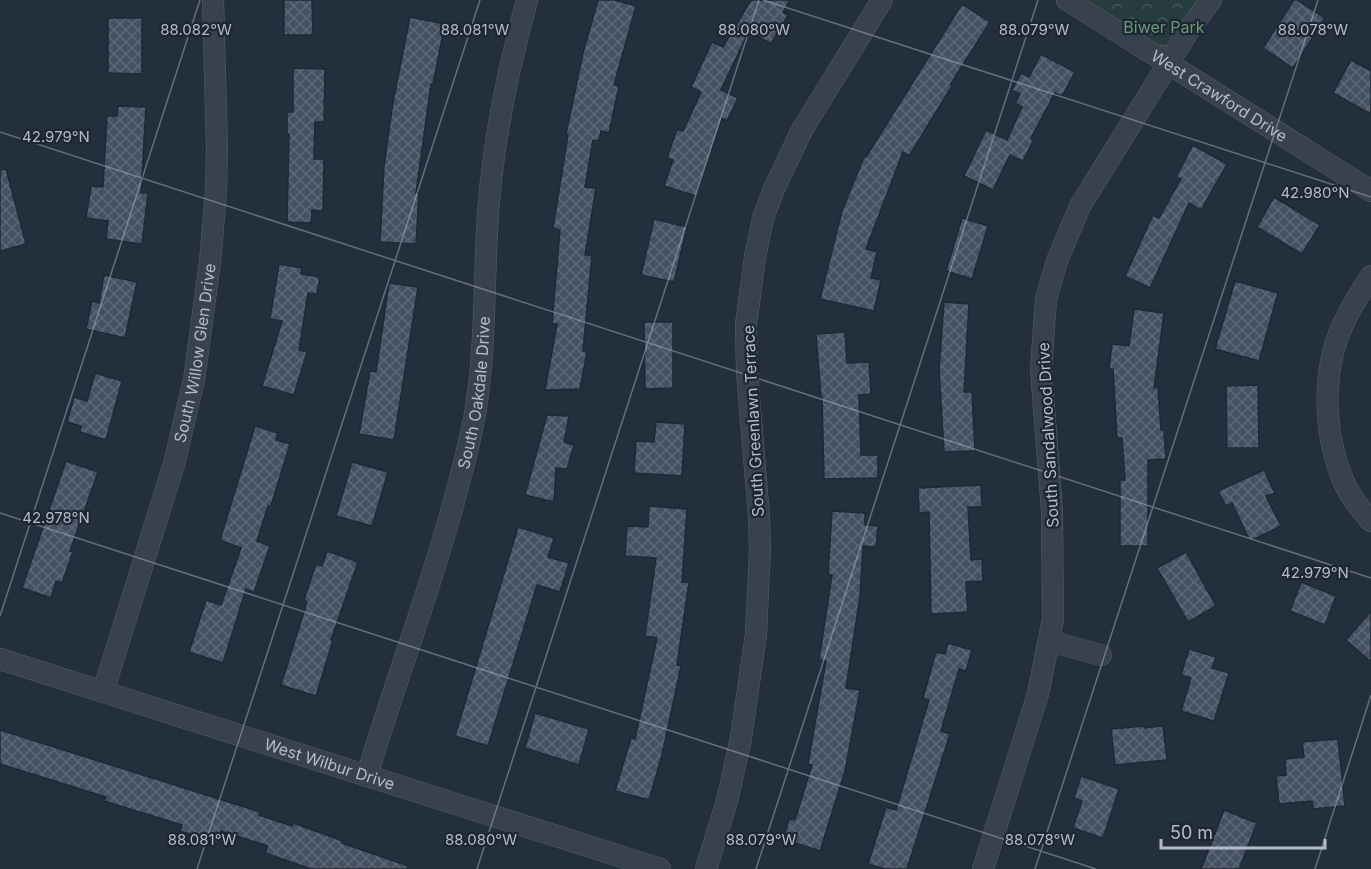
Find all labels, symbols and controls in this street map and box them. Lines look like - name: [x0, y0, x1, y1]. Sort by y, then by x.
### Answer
- park label: Biwer Park: [1123, 17, 1205, 37]
- text: 88.082°W: [160, 20, 232, 39]
- text: 88.081°W: [441, 20, 510, 39]
- text: 88.080°W: [718, 20, 790, 39]
- text: 88.079°W: [999, 20, 1070, 39]
- text: 88.078°W: [1278, 20, 1348, 39]
- street label: West Crawford Drive: [1148, 46, 1291, 146]
- text: 42.979°N: [22, 127, 90, 146]
- text: 42.980°N: [1280, 183, 1350, 202]
- street label: South Willow Glen Drive: [169, 262, 220, 445]
- street label: South Oakdale Drive: [453, 316, 494, 471]
- street label: South Greenlawn Terrace: [738, 324, 768, 518]
- street label: South Sandalwood Drive: [1033, 342, 1063, 528]
- text: 42.978°N: [22, 508, 90, 527]
- text: 42.979°N: [1281, 563, 1349, 582]
- street label: West Wilbur Drive: [262, 734, 397, 794]
- scale bar: [1161, 812, 1324, 850]
- text: 50 m: [1170, 822, 1213, 843]
- text: 88.081°W: [168, 830, 237, 849]
- text: 88.080°W: [445, 830, 517, 849]
- text: 88.079°W: [726, 830, 797, 849]
- text: 88.078°W: [1005, 830, 1075, 849]

